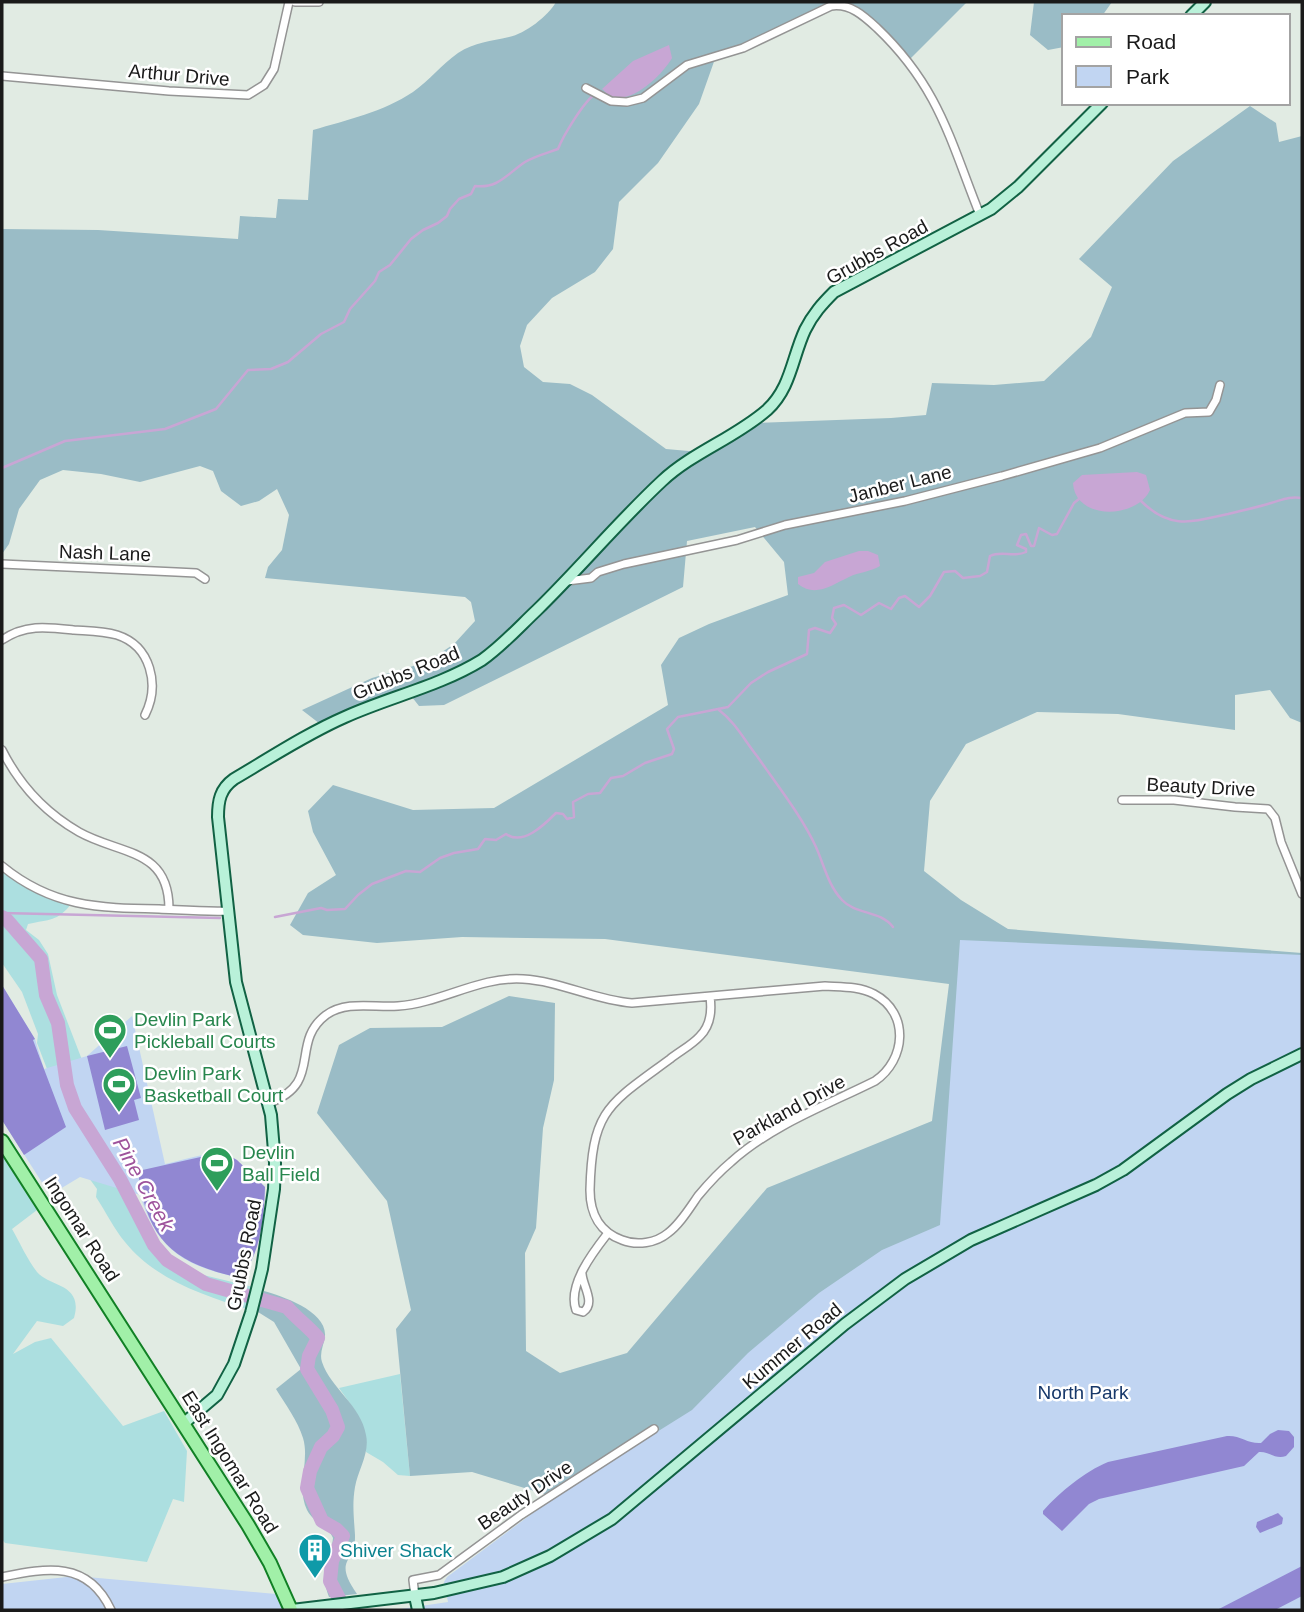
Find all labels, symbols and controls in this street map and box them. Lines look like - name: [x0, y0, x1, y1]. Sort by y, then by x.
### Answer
- legend: [1062, 14, 1290, 105]
- text: Road: [1126, 30, 1176, 53]
- street label: Arthur Drive: [128, 60, 230, 90]
- text: Park: [1126, 65, 1170, 88]
- street label: Grubbs Road: [822, 215, 932, 289]
- street label: Janber Lane: [846, 461, 954, 507]
- street label: Nash Lane: [59, 541, 151, 565]
- street label: Grubbs Road: [350, 642, 462, 704]
- street label: Beauty Drive: [1146, 774, 1256, 800]
- place label: Devlin Park Pickleball Courts: [134, 1009, 276, 1052]
- sports icon: Devlin Park Pickleball Courts: [91, 1011, 129, 1060]
- place label: Devlin Park Basketball Court: [144, 1063, 284, 1106]
- sports icon: Devlin Park Basketball Court: [100, 1065, 138, 1114]
- street label: Parkland Drive: [729, 1071, 849, 1149]
- water label: Pine Creek: [109, 1133, 180, 1236]
- place label: Devlin Ball Field: [242, 1142, 320, 1185]
- sports icon: Devlin Ball Field: [198, 1144, 236, 1193]
- street label: Ingomar Road: [40, 1173, 124, 1285]
- street label: Grubbs Road: [223, 1198, 265, 1312]
- street label: Kummer Road: [738, 1299, 846, 1393]
- park label: North Park: [1038, 1382, 1129, 1403]
- street label: East Ingomar Road: [178, 1387, 282, 1537]
- street label: Beauty Drive: [474, 1456, 576, 1534]
- building icon: Shiver Shack: [296, 1531, 334, 1580]
- place label: Shiver Shack: [340, 1540, 452, 1561]

